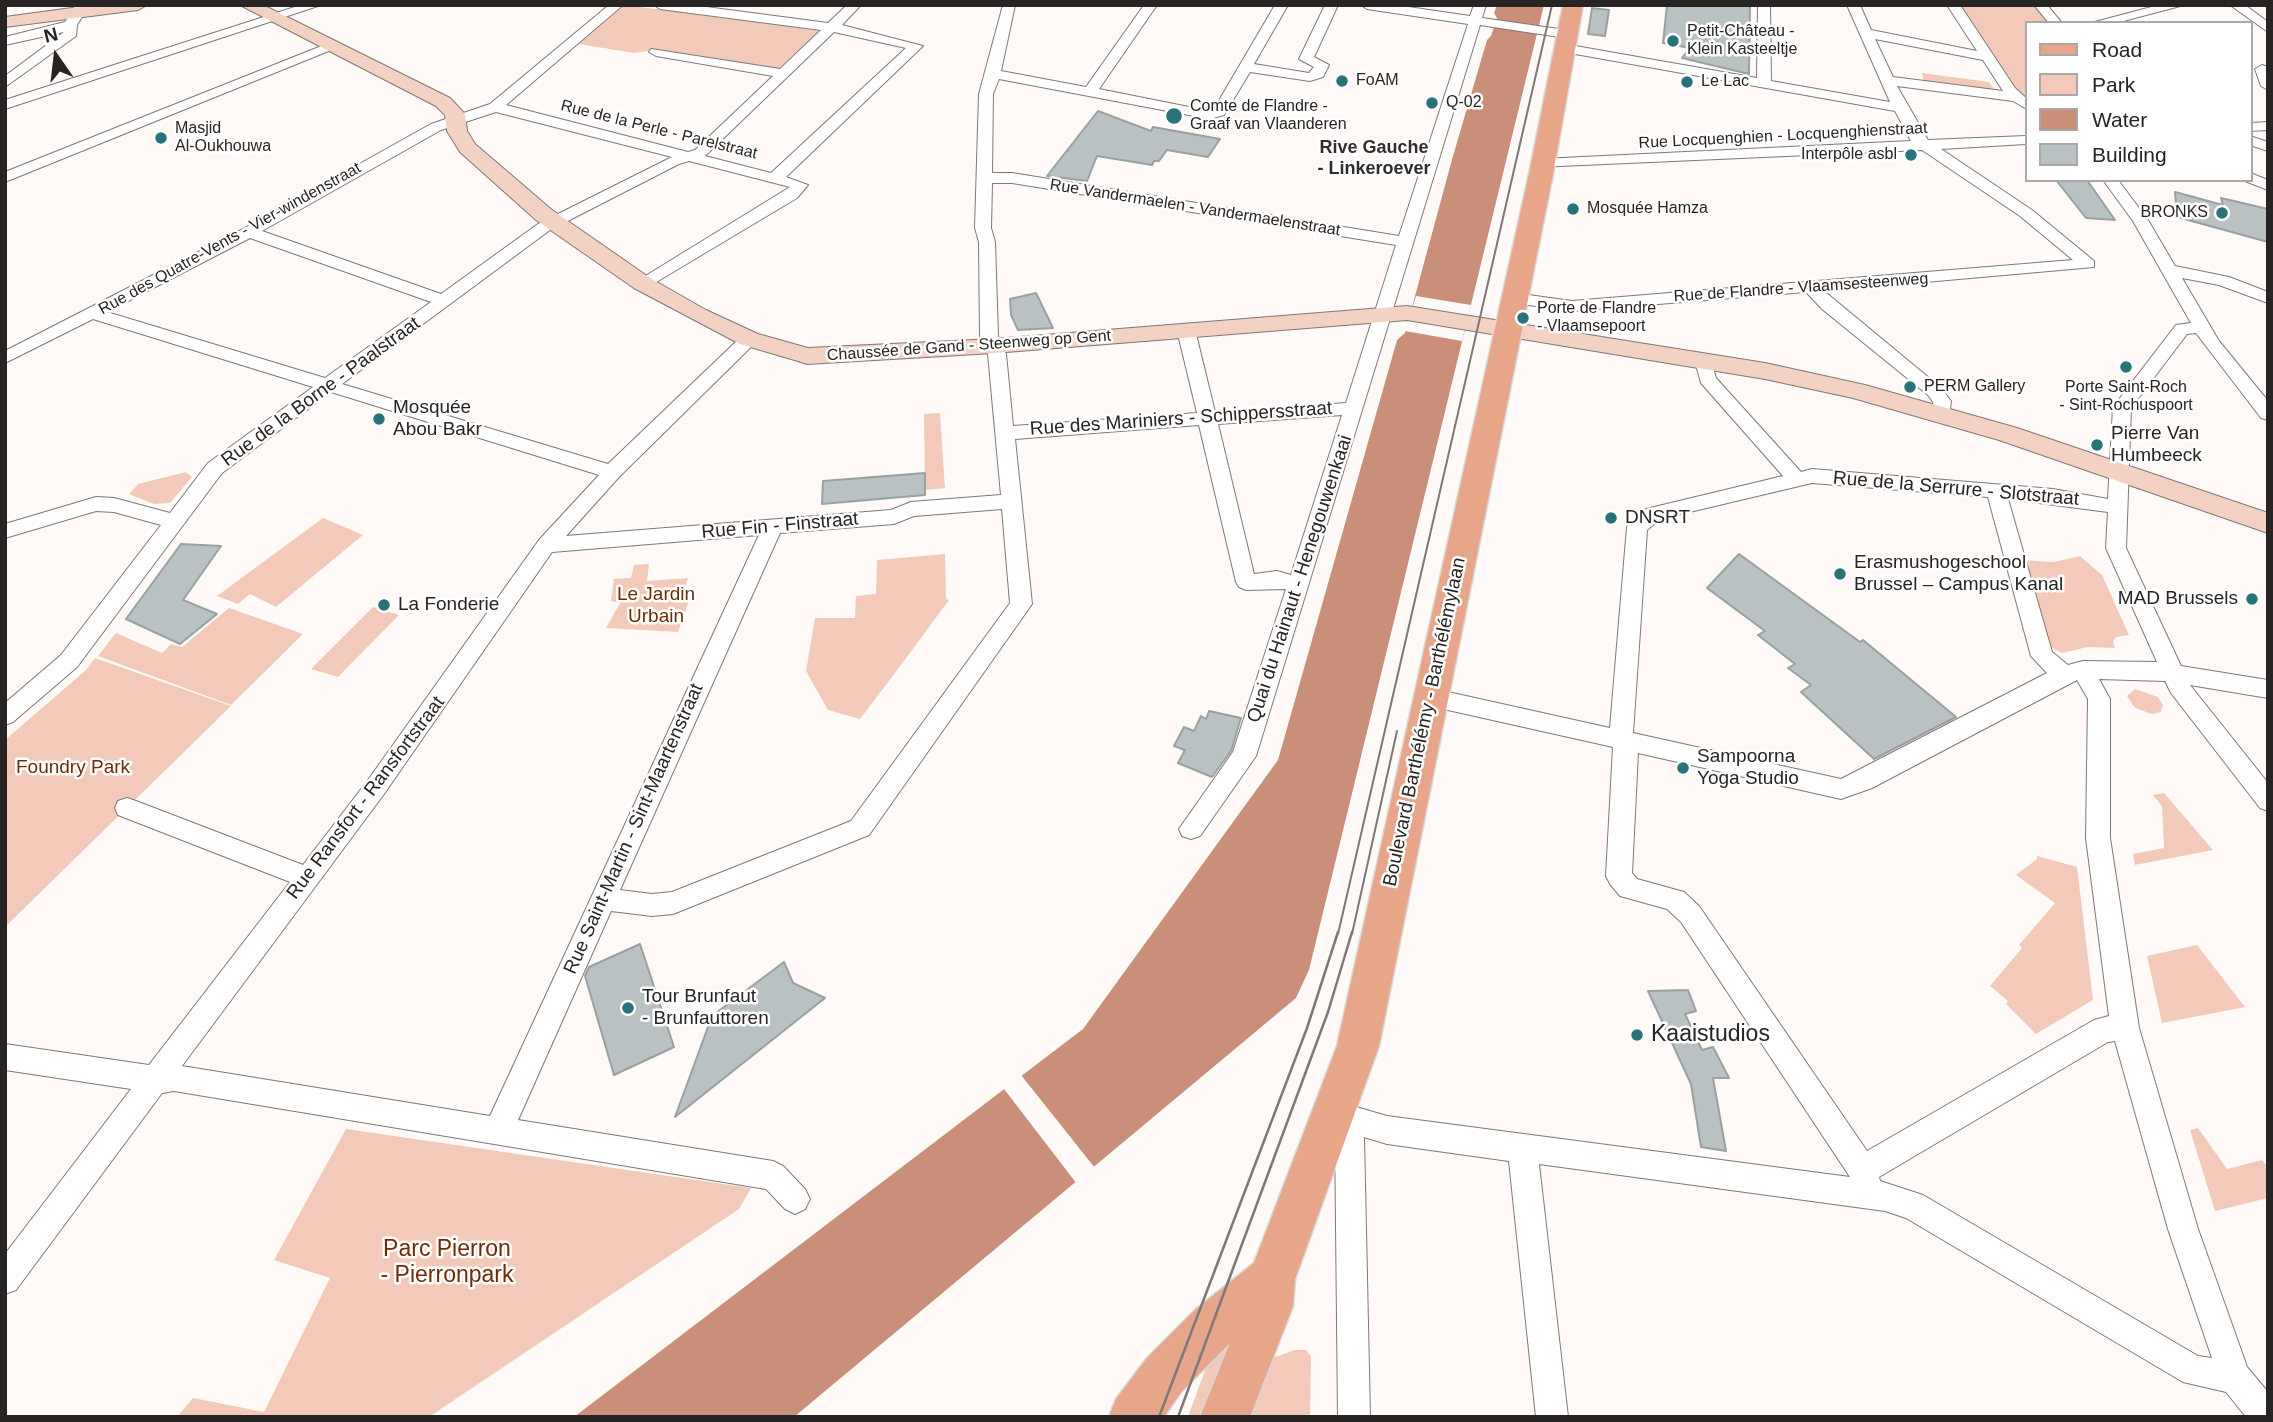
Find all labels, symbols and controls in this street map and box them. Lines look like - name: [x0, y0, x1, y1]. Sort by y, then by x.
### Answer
- north arrow: [21, 21, 91, 91]
- legend: [2024, 21, 2252, 182]
- place label: Petit-Château - Klein Kasteeltje: [1687, 22, 1797, 60]
- text: N: [42, 23, 60, 47]
- marker: Petit-Château - Klein Kasteeltje: [1665, 33, 1681, 49]
- text: Road: [2092, 38, 2142, 61]
- place label: FoAM: [1356, 71, 1399, 91]
- place label: Le Lac: [1701, 72, 1749, 92]
- marker: FoAM: [1334, 73, 1350, 89]
- text: Park: [2092, 73, 2135, 96]
- marker: Le Lac: [1679, 74, 1695, 90]
- place label: Q-02: [1446, 93, 1482, 113]
- marker: Q-02: [1424, 95, 1440, 111]
- street label: Rue de la Perle - Parelstraat: [559, 96, 759, 164]
- place label: Comte de Flandre - Graaf van Vlaanderen: [1190, 97, 1347, 135]
- marker: Comte de Flandre - Graaf van Vlaanderen: [1164, 106, 1184, 126]
- text: Water: [2092, 108, 2147, 131]
- place label: Masjid Al-Oukhouwa: [175, 119, 271, 157]
- street label: Rue Locquenghien - Locquenghienstraat: [1638, 119, 1928, 153]
- marker: Masjid Al-Oukhouwa: [153, 130, 169, 146]
- district label: Rive Gauche - Linkeroever: [1317, 137, 1431, 180]
- text: Building: [2092, 143, 2167, 166]
- place label: Interpôle asbl: [1801, 145, 1897, 165]
- marker: Interpôle asbl: [1903, 147, 1919, 163]
- street label: Rue des Quatre-Vents - Vier-windenstraat: [96, 159, 364, 319]
- street label: Rue Vandermaelen - Vandermaelenstraat: [1048, 176, 1342, 240]
- place label: Mosquée Hamza: [1587, 199, 1708, 219]
- marker: Mosquée Hamza: [1565, 201, 1581, 217]
- place label: BRONKS: [2140, 203, 2208, 223]
- marker: BRONKS: [2214, 205, 2230, 221]
- street label: Rue de Flandre - Vlaamsesteenweg: [1673, 270, 1929, 306]
- place label: Porte de Flandre - Vlaamsepoort: [1537, 299, 1656, 337]
- marker: Porte de Flandre - Vlaamsepoort: [1515, 310, 1531, 326]
- street label: Rue de la Borne - Paalstraat: [217, 312, 425, 472]
- street label: Chaussée de Gand - Steenweg op Gent: [826, 326, 1112, 366]
- marker: Porte Saint-Roch - Sint-Rochuspoort: [2118, 359, 2134, 375]
- place label: PERM Gallery: [1924, 377, 2025, 397]
- place label: Porte Saint-Roch - Sint-Rochuspoort: [2059, 378, 2193, 416]
- marker: PERM Gallery: [1902, 379, 1918, 395]
- place label: Mosquée Abou Bakr: [393, 397, 482, 441]
- street label: Rue des Mariniers - Schippersstraat: [1029, 397, 1333, 441]
- marker: Mosquée Abou Bakr: [371, 411, 387, 427]
- place label: Pierre Van Humbeeck: [2111, 423, 2202, 467]
- street label: Quai du Hainaut - Henegouwenkaai: [1243, 432, 1357, 726]
- marker: Pierre Van Humbeeck: [2089, 437, 2105, 453]
- street label: Rue de la Serrure - Slotstraat: [1832, 467, 2080, 511]
- place label: DNSRT: [1625, 507, 1690, 529]
- street label: Rue Fin - Finstraat: [701, 508, 859, 544]
- marker: DNSRT: [1603, 510, 1619, 526]
- place label: Erasmushogeschool Brussel – Campus Kanal: [1854, 552, 2063, 596]
- street label: Boulevard Barthélémy - Barthélémylaan: [1379, 555, 1471, 889]
- marker: Erasmushogeschool Brussel – Campus Kanal: [1832, 566, 1848, 582]
- park label: Le Jardin Urbain: [617, 584, 695, 628]
- place label: MAD Brussels: [2118, 588, 2238, 610]
- marker: MAD Brussels: [2244, 591, 2260, 607]
- place label: La Fonderie: [398, 594, 499, 616]
- marker: La Fonderie: [376, 597, 392, 613]
- street label: Rue Saint-Martin - Sint-Maartenstraat: [559, 680, 709, 978]
- street label: Rue Ransfort - Ransfortstraat: [282, 692, 450, 904]
- place label: Sampoorna Yoga Studio: [1697, 746, 1799, 790]
- park label: Foundry Park: [16, 757, 130, 779]
- marker: Sampoorna Yoga Studio: [1675, 760, 1691, 776]
- place label: Tour Brunfaut - Brunfauttoren: [642, 986, 769, 1030]
- marker: Tour Brunfaut - Brunfauttoren: [620, 1000, 636, 1016]
- place label: Kaaistudios: [1651, 1021, 1770, 1049]
- marker: Kaaistudios: [1629, 1027, 1645, 1043]
- park label: Parc Pierron - Pierronpark: [381, 1236, 513, 1290]

